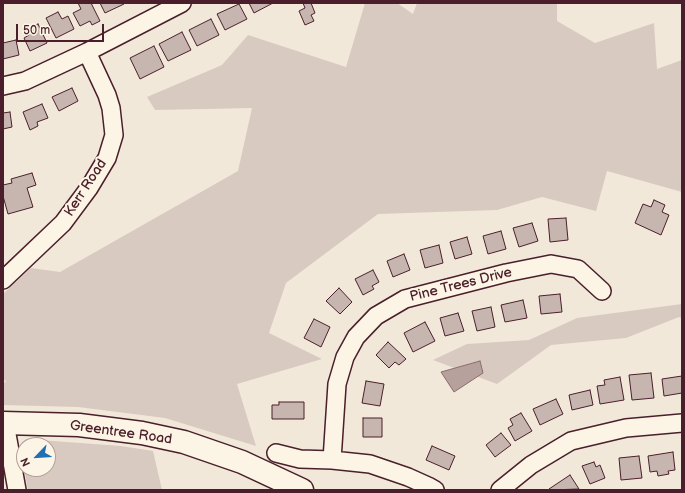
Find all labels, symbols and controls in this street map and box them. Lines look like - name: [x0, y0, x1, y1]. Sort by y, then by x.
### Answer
- scale bar: [18, 16, 106, 42]
- text: 50 m: [23, 23, 50, 38]
- street label: Kerr Road: [61, 156, 111, 220]
- street label: Pine Trees Drive: [408, 264, 514, 306]
- street label: Greentree Road: [69, 418, 173, 448]
- north arrow: [16, 437, 56, 477]
- text: N: [18, 455, 33, 468]

